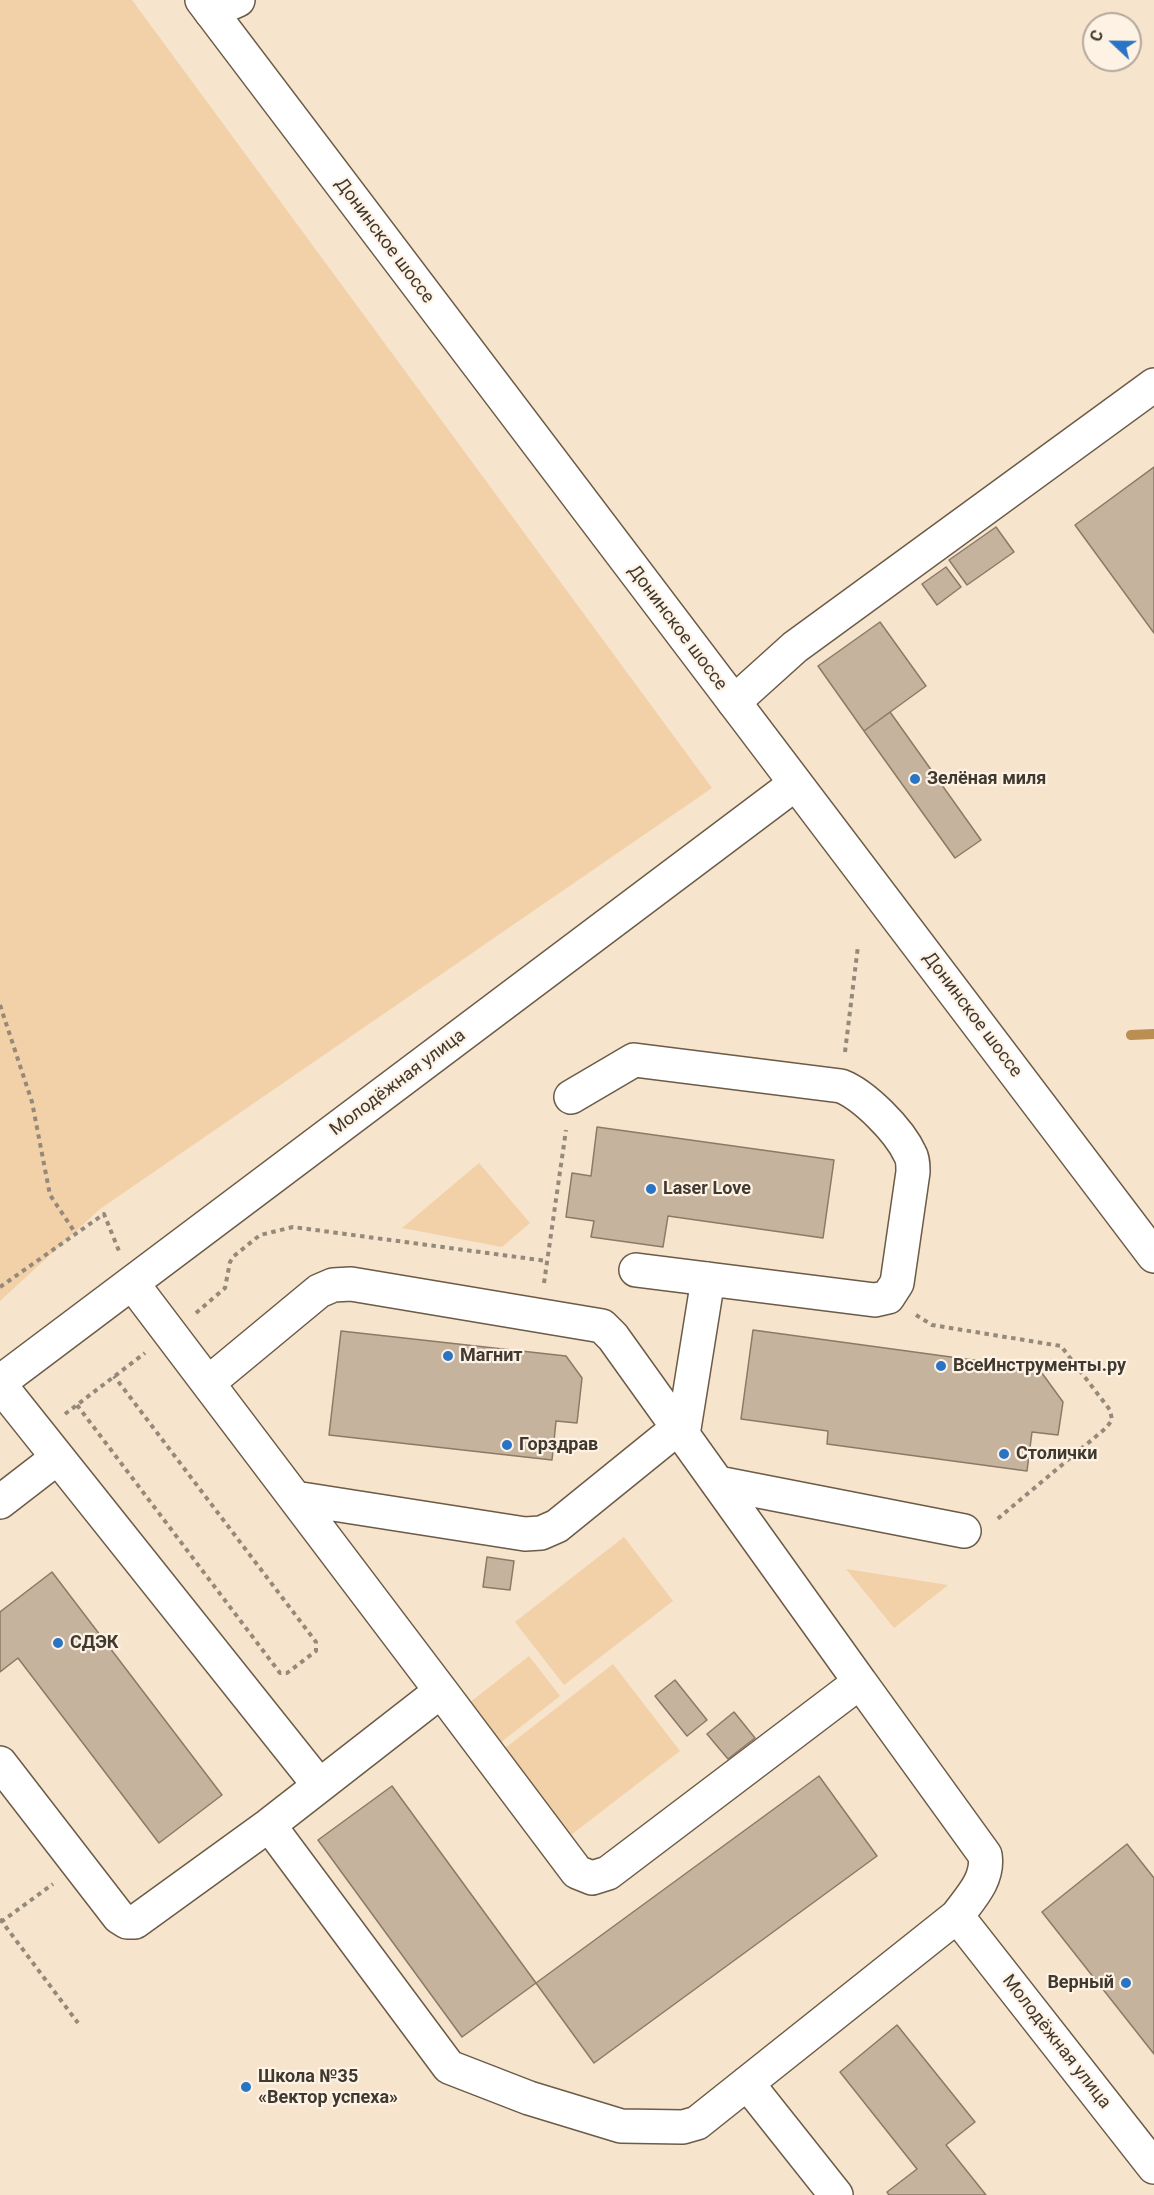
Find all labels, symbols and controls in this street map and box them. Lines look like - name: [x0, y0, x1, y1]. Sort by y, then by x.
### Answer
- north arrow: [1082, 12, 1142, 72]
- text: С: [1086, 27, 1107, 44]
- street label: Донинское шоссе: [330, 174, 438, 308]
- street label: Донинское шоссе: [623, 561, 731, 695]
- place label: Зелёная миля: [927, 768, 1046, 790]
- marker: Зелёная миля: [908, 772, 922, 786]
- street label: Донинское шоссе: [918, 948, 1026, 1082]
- street label: Молодёжная улица: [326, 1025, 470, 1141]
- place label: Laser Love: [663, 1178, 751, 1200]
- marker: Laser Love: [644, 1182, 658, 1196]
- place label: Магнит: [460, 1345, 523, 1367]
- marker: Магнит: [441, 1349, 455, 1363]
- place label: ВсеИнструменты.ру: [953, 1355, 1126, 1377]
- marker: ВсеИнструменты.ру: [934, 1359, 948, 1373]
- place label: Горздрав: [519, 1434, 598, 1456]
- marker: Горздрав: [500, 1438, 514, 1452]
- place label: Столички: [1016, 1443, 1097, 1465]
- marker: Столички: [997, 1447, 1011, 1461]
- place label: СДЭК: [70, 1632, 118, 1654]
- marker: СДЭК: [51, 1636, 65, 1650]
- street label: Молодёжная улица: [997, 1971, 1115, 2113]
- place label: Верный: [1047, 1972, 1114, 1994]
- marker: Верный: [1119, 1976, 1133, 1990]
- place label: Школа №35 «Вектор успеха»: [258, 2066, 398, 2108]
- marker: Школа №35 «Вектор успеха»: [239, 2080, 253, 2094]

